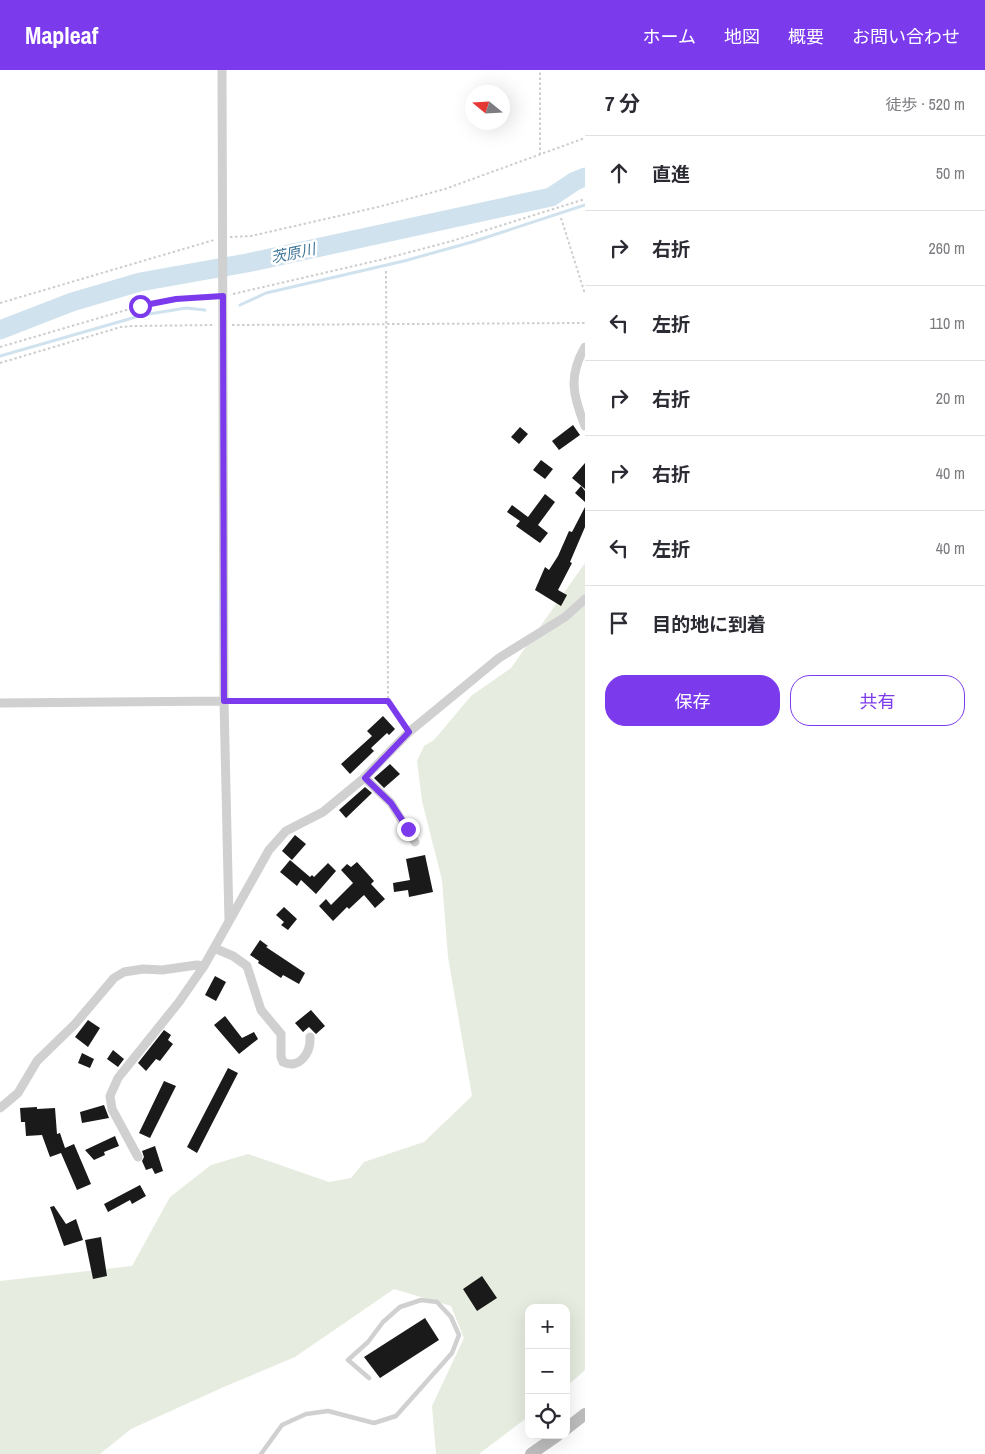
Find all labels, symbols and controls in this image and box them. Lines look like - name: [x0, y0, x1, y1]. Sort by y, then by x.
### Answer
- text: Mapleaf: [25, 19, 98, 51]
- text: ホーム: [643, 24, 696, 49]
- text: 地図: [724, 24, 760, 49]
- text: 概要: [788, 24, 824, 49]
- text: お問い合わせ: [852, 24, 960, 49]
- north arrow: [465, 85, 510, 130]
- text: 7 分: [605, 89, 640, 118]
- text: 徒歩 · 520 m: [886, 93, 965, 115]
- icon: ahead: [605, 159, 633, 187]
- text: 直進: [652, 161, 690, 187]
- text: 50 m: [936, 162, 965, 184]
- icon: right: [605, 234, 633, 262]
- text: 右折: [652, 236, 690, 262]
- text: 260 m: [929, 237, 965, 259]
- water label: 茨原川: [269, 238, 319, 268]
- route start: [129, 295, 152, 318]
- icon: left: [605, 309, 633, 337]
- text: 左折: [652, 311, 690, 337]
- text: 110 m: [929, 312, 965, 334]
- icon: right: [605, 384, 633, 412]
- text: 右折: [652, 386, 690, 412]
- text: 20 m: [936, 387, 965, 409]
- icon: right: [605, 459, 633, 487]
- text: 右折: [652, 461, 690, 487]
- text: 40 m: [936, 462, 965, 484]
- icon: left: [605, 534, 633, 562]
- text: 左折: [652, 536, 690, 562]
- text: 40 m: [936, 537, 965, 559]
- icon: arrive: [605, 609, 633, 637]
- text: 目的地に到着: [652, 611, 766, 637]
- button: 保存: [605, 675, 780, 726]
- button: 共有: [790, 675, 965, 726]
- route end: [397, 818, 420, 841]
- map controls: [525, 1304, 570, 1439]
- button: +: [525, 1304, 570, 1349]
- button: −: [525, 1349, 570, 1394]
- button: locate: [525, 1394, 570, 1439]

